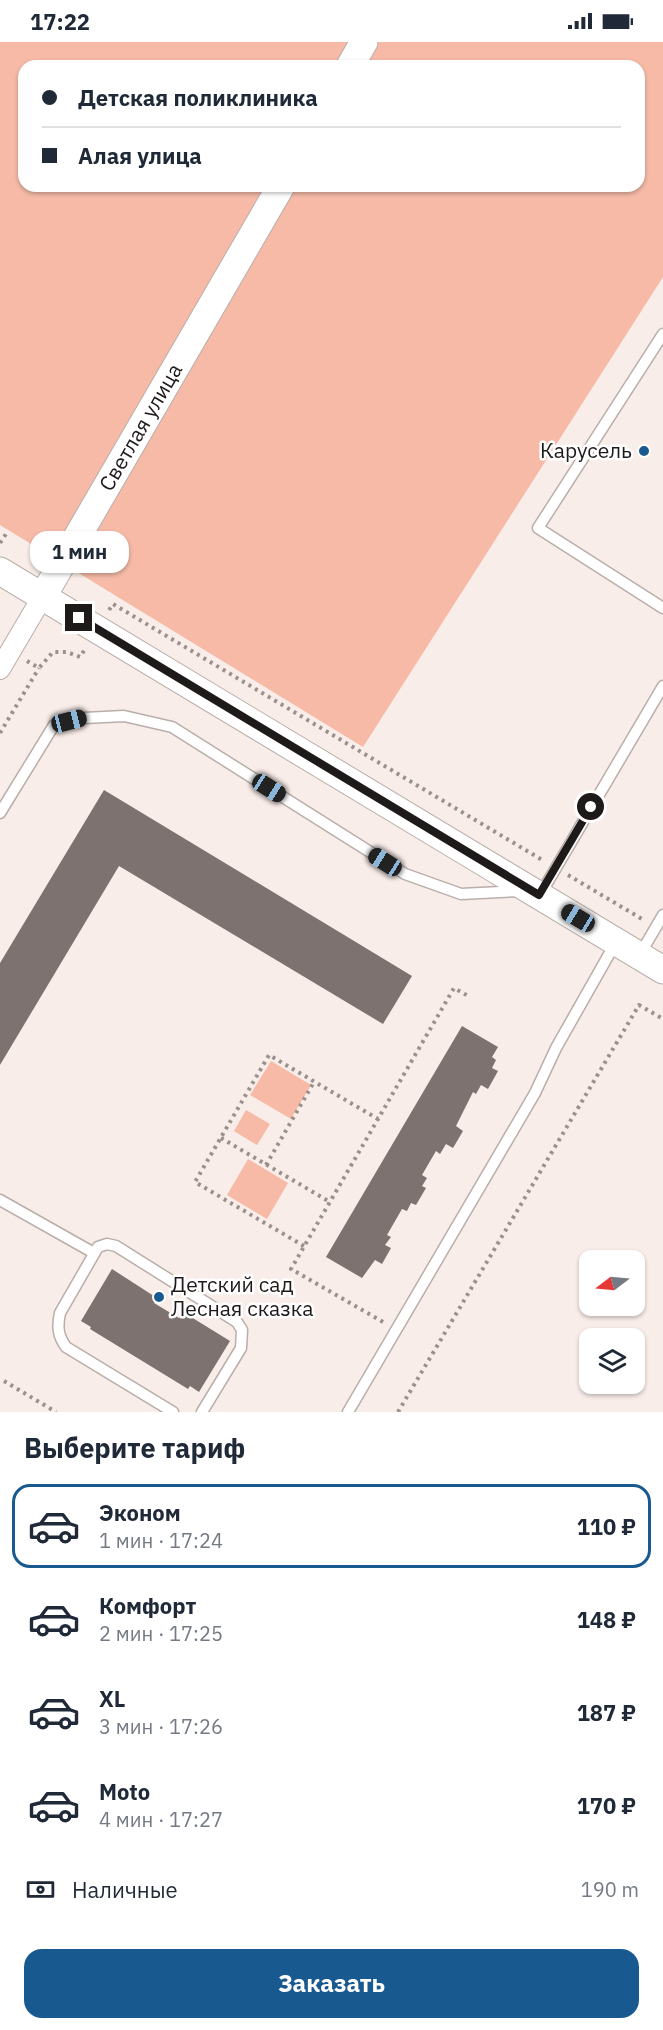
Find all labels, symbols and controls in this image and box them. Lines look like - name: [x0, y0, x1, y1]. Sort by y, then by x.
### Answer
- text: 17:22: [30, 7, 90, 36]
- text: Детская поликлиника: [78, 83, 318, 112]
- text: Алая улица: [78, 141, 202, 170]
- street label: Светлая улица: [92, 358, 188, 496]
- place label: Карусель: [540, 436, 632, 464]
- marker: Карусель: [637, 444, 651, 458]
- callout: 1 мин: [29, 531, 128, 573]
- text: 1 мин: [52, 538, 107, 565]
- route end: [65, 604, 92, 631]
- car: [49, 708, 89, 734]
- car: [249, 771, 289, 805]
- route start: [577, 793, 604, 820]
- car: [365, 845, 405, 879]
- car: [558, 901, 598, 935]
- north arrow: [579, 1250, 645, 1316]
- map controls: [579, 1250, 645, 1394]
- place label: Детский сад Лесная сказка: [171, 1270, 313, 1322]
- marker: Детский сад Лесная сказка: [152, 1290, 166, 1304]
- button: layers: [579, 1328, 645, 1394]
- text: Выберите тариф: [24, 1430, 245, 1465]
- text: Эконом: [99, 1498, 181, 1527]
- icon: car: [27, 1499, 81, 1553]
- text: 110 ₽: [577, 1512, 636, 1541]
- text: 1 мин · 17:24: [99, 1527, 223, 1554]
- text: Комфорт: [99, 1591, 196, 1620]
- icon: car: [27, 1592, 81, 1646]
- text: 148 ₽: [577, 1605, 636, 1634]
- text: 2 мин · 17:25: [99, 1620, 223, 1647]
- text: XL: [99, 1684, 125, 1713]
- icon: car: [27, 1685, 81, 1739]
- text: 187 ₽: [577, 1698, 636, 1727]
- text: 3 мин · 17:26: [99, 1713, 223, 1740]
- text: Moto: [99, 1777, 150, 1806]
- icon: car: [27, 1778, 81, 1832]
- text: 170 ₽: [577, 1791, 636, 1820]
- text: 4 мин · 17:27: [99, 1806, 223, 1833]
- icon: cash: [24, 1873, 57, 1906]
- text: Наличные: [72, 1875, 178, 1904]
- text: 190 m: [581, 1876, 639, 1903]
- button: Заказать: [24, 1949, 639, 2018]

